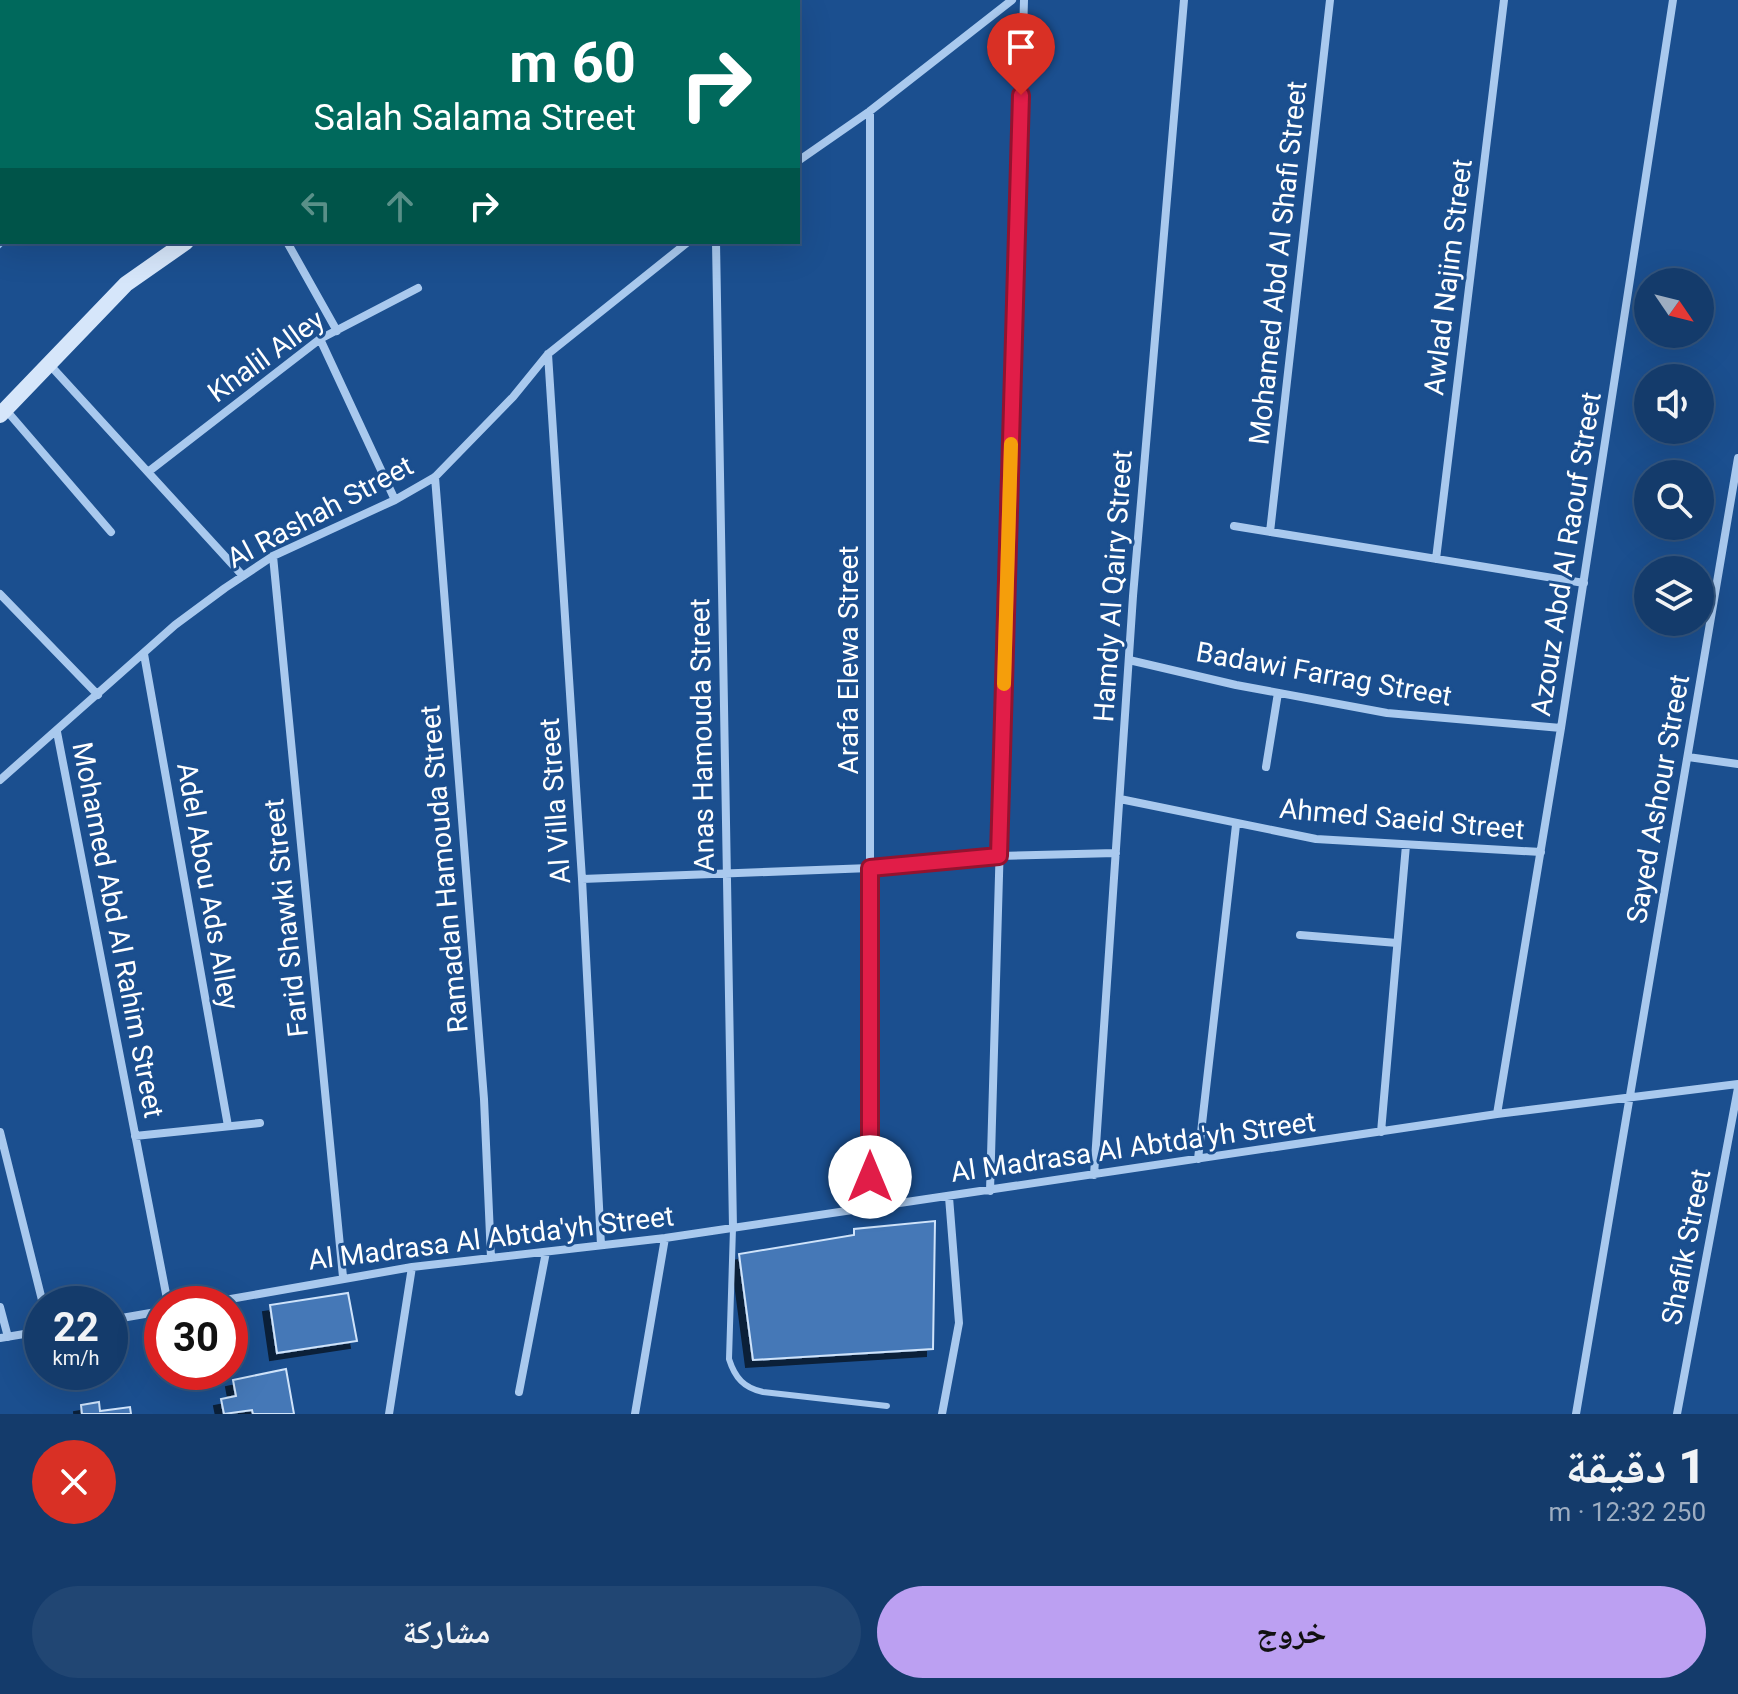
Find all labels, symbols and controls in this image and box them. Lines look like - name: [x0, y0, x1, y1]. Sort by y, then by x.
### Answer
- pin: [987, 13, 1055, 95]
- icon: arrive: [999, 25, 1043, 69]
- text: 60 m: [509, 30, 636, 96]
- icon: right: [664, 32, 768, 136]
- street label: Mohamed Abd Al Shafi Street: [1242, 79, 1314, 447]
- text: Salah Salama Street: [314, 97, 636, 139]
- street label: Awlad Najim Street: [1417, 157, 1479, 397]
- icon: left: [294, 184, 338, 228]
- icon: ahead: [378, 184, 422, 228]
- icon: right: [462, 184, 506, 228]
- north arrow: [1634, 268, 1714, 348]
- map controls: [1634, 268, 1714, 636]
- street label: Khalil Alley: [202, 303, 330, 409]
- button: sound: [1634, 364, 1714, 444]
- street label: Azouz Abd Al Raouf Street: [1524, 390, 1608, 718]
- street label: Al Rashah Street: [221, 449, 419, 575]
- street label: Hamdy Al Qairy Street: [1087, 449, 1139, 723]
- button: search: [1634, 460, 1714, 540]
- street label: Arafa Elewa Street: [832, 545, 865, 775]
- button: layers: [1634, 556, 1714, 636]
- street label: Anas Hamouda Street: [683, 598, 721, 872]
- street label: Badawi Farrag Street: [1194, 635, 1454, 713]
- street label: Sayed Ashour Street: [1620, 672, 1696, 926]
- street label: Ramadan Hamouda Street: [413, 704, 475, 1034]
- street label: Al Villa Street: [533, 717, 577, 885]
- street label: Mohamed Abd Al Rahim Street: [65, 739, 171, 1121]
- street label: Adel Abou Ads Alley: [170, 760, 246, 1012]
- street label: Ahmed Saeid Street: [1278, 792, 1526, 846]
- street label: Farid Shawki Street: [257, 797, 315, 1039]
- street label: Al Madrasa Al Abtda'yh Street: [949, 1105, 1317, 1189]
- position arrow: [828, 1135, 912, 1219]
- street label: Shafik Street: [1655, 1166, 1717, 1328]
- street label: Al Madrasa Al Abtda'yh Street: [306, 1199, 676, 1277]
- speed limit sign: 30: [144, 1286, 248, 1390]
- text: 22: [53, 1304, 99, 1351]
- text: km/h: [53, 1346, 99, 1370]
- text: 1 دقيقة: [1566, 1438, 1706, 1495]
- button: close: [32, 1440, 116, 1524]
- text: 250 m · 12:32: [1548, 1497, 1706, 1527]
- button: مشاركة: [32, 1586, 861, 1678]
- button: خروج: [877, 1586, 1706, 1678]

